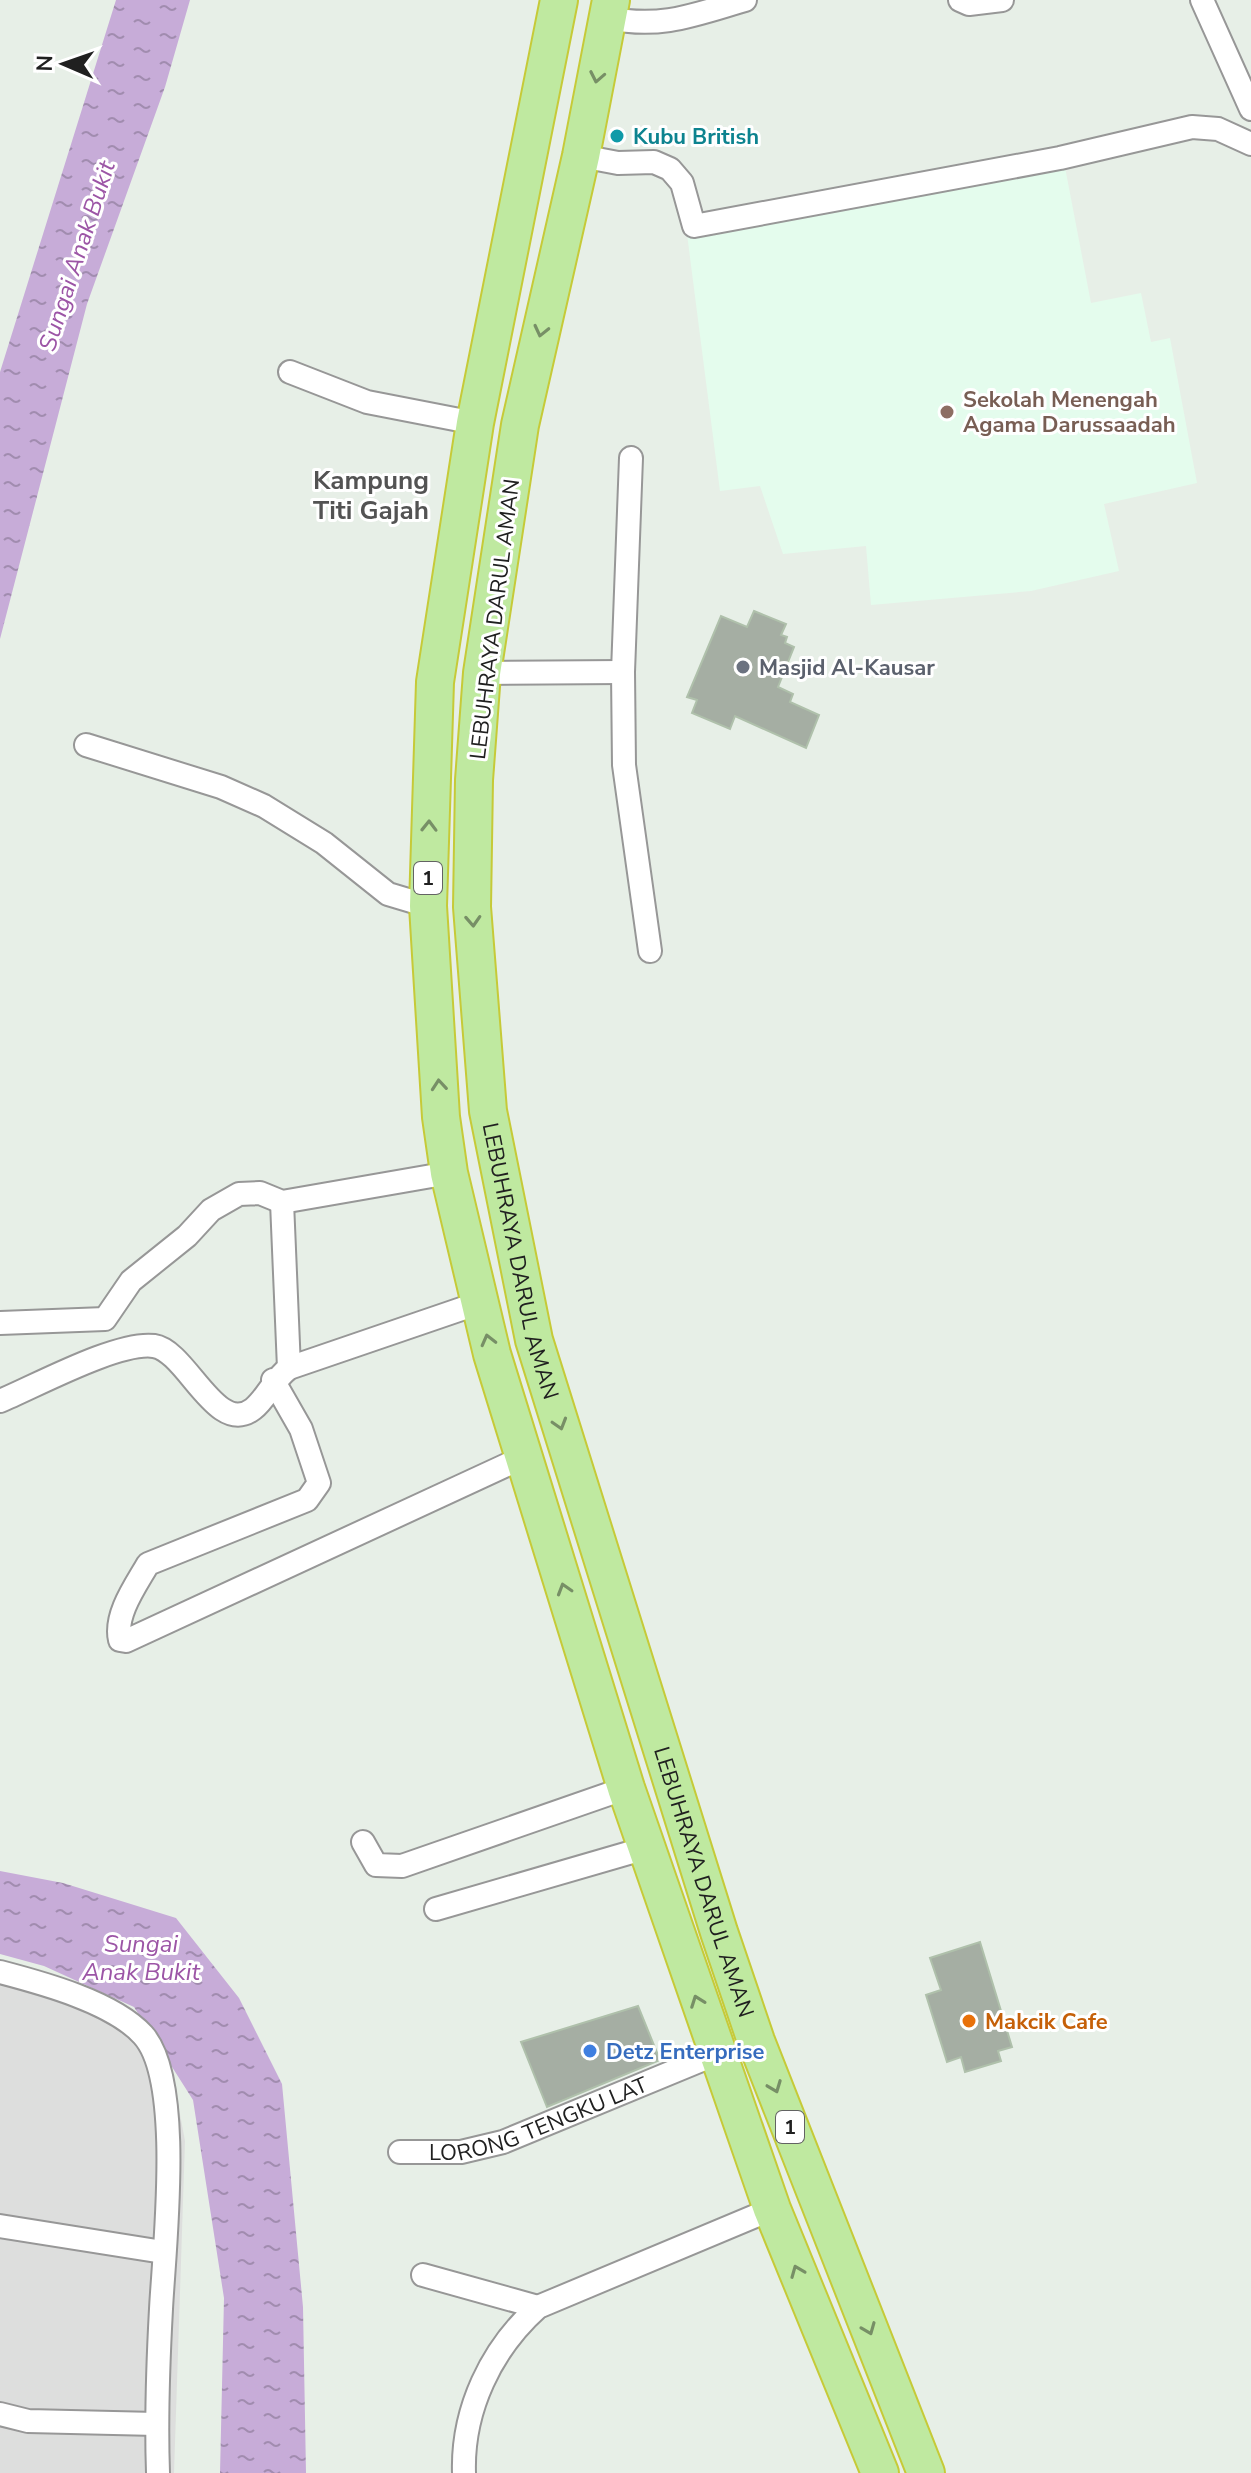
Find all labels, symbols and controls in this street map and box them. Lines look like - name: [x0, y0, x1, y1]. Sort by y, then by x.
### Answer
- north arrow: [24, 24, 104, 104]
- text: N: [30, 55, 60, 72]
- one-way arrow: [589, 70, 606, 83]
- place label: Kubu British: [633, 122, 759, 152]
- marker: Kubu British: [608, 127, 626, 145]
- water label: Sungai Anak Bukit: [31, 156, 123, 355]
- one-way arrow: [533, 323, 550, 337]
- place label: Sekolah Menengah Agama Darussaadah: [963, 385, 1176, 440]
- marker: Sekolah Menengah Agama Darussaadah: [938, 403, 956, 421]
- district label: Kampung Titi Gajah: [313, 463, 429, 528]
- street label: LEBUHRAYA DARUL AMAN: [463, 477, 527, 761]
- place label: Masjid Al-Kausar: [759, 653, 935, 683]
- marker: Masjid Al-Kausar: [734, 658, 752, 676]
- one-way arrow: [421, 819, 438, 832]
- road number: 1: [414, 862, 442, 894]
- one-way arrow: [464, 915, 481, 928]
- one-way arrow: [430, 1078, 447, 1091]
- street label: LEBUHRAYA DARUL AMAN: [475, 1120, 566, 1403]
- one-way arrow: [481, 1333, 498, 1347]
- one-way arrow: [551, 1416, 567, 1430]
- one-way arrow: [557, 1582, 573, 1596]
- street label: LEBUHRAYA DARUL AMAN: [646, 1743, 761, 2021]
- water label: Sungai Anak Bukit: [81, 1928, 200, 1988]
- one-way arrow: [691, 1995, 707, 2009]
- place label: Makcik Cafe: [985, 2007, 1108, 2037]
- marker: Makcik Cafe: [960, 2012, 978, 2030]
- place label: Detz Enterprise: [606, 2037, 765, 2067]
- marker: Detz Enterprise: [581, 2042, 599, 2060]
- street label: LORONG TENGKU LAT: [429, 2070, 653, 2168]
- one-way arrow: [765, 2079, 781, 2093]
- road number: 1: [776, 2111, 804, 2143]
- one-way arrow: [791, 2265, 807, 2279]
- one-way arrow: [860, 2322, 876, 2336]

